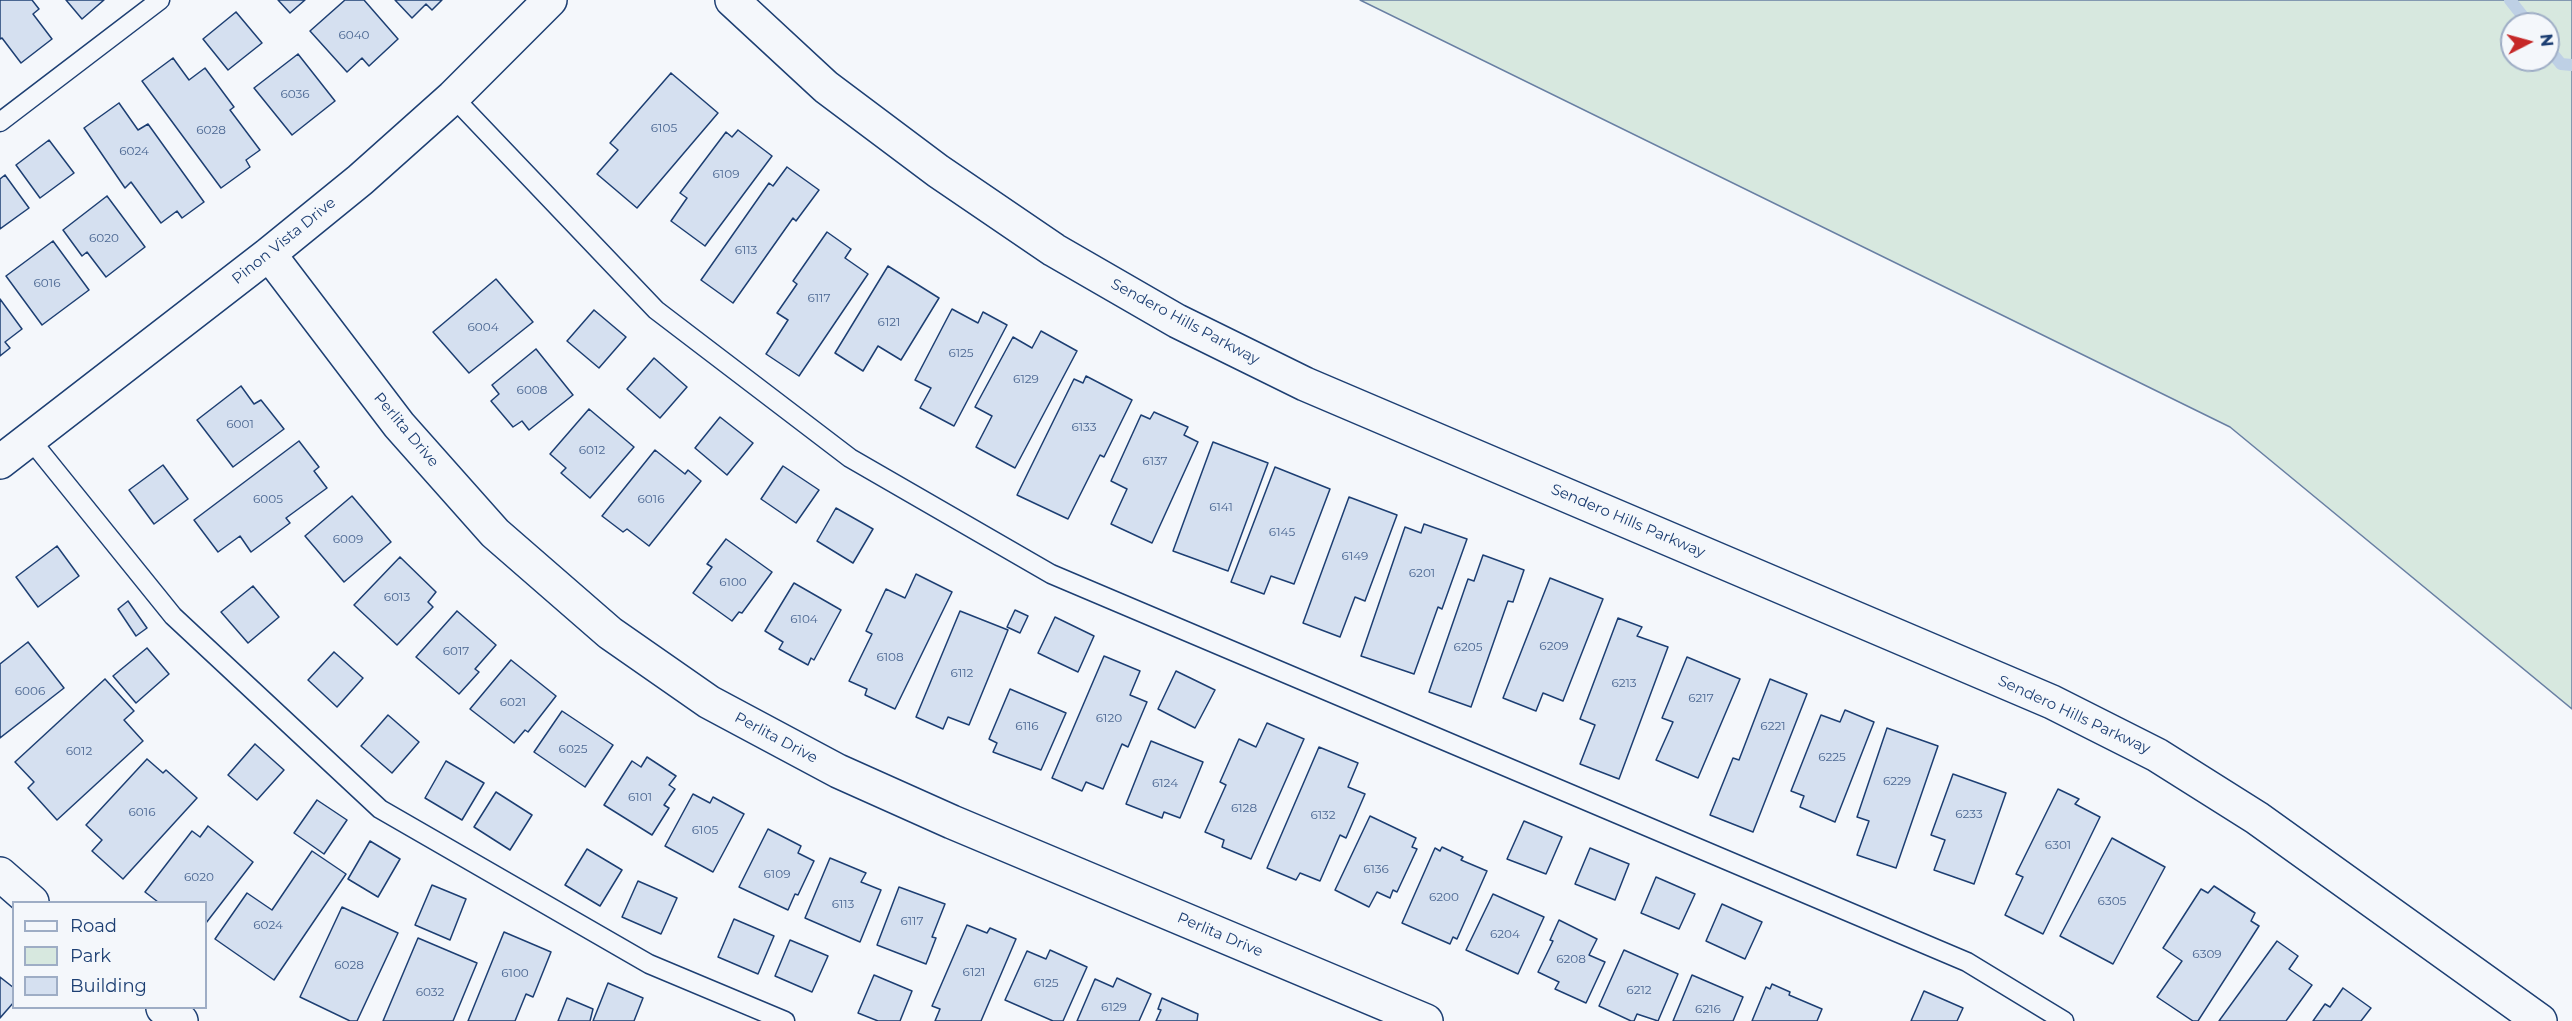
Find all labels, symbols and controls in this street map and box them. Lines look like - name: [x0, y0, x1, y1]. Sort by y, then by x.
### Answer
- north arrow: [2500, 12, 2560, 72]
- house number: 6040: [338, 28, 370, 42]
- text: N: [2536, 33, 2557, 48]
- house number: 6036: [280, 87, 310, 101]
- house number: 6105: [651, 121, 677, 135]
- house number: 6028: [196, 123, 226, 137]
- house number: 6024: [119, 144, 149, 158]
- house number: 6109: [713, 167, 739, 181]
- street label: Pinon Vista Drive: [229, 194, 339, 288]
- house number: 6020: [89, 231, 119, 245]
- house number: 6113: [735, 243, 757, 257]
- street label: Sendero Hills Parkway: [1108, 275, 1262, 369]
- house number: 6016: [34, 276, 60, 290]
- house number: 6117: [807, 291, 831, 305]
- house number: 6121: [878, 315, 900, 329]
- house number: 6004: [467, 320, 499, 334]
- house number: 6125: [948, 346, 974, 360]
- house number: 6129: [1013, 372, 1039, 386]
- house number: 6008: [517, 383, 547, 397]
- street label: Perlita Drive: [370, 389, 442, 471]
- house number: 6001: [226, 417, 254, 431]
- house number: 6133: [1071, 420, 1097, 434]
- house number: 6012: [579, 443, 605, 457]
- house number: 6137: [1142, 454, 1168, 468]
- street label: Sendero Hills Parkway: [1548, 480, 1708, 562]
- house number: 6005: [253, 492, 283, 506]
- house number: 6016: [638, 492, 664, 506]
- house number: 6141: [1209, 500, 1233, 514]
- house number: 6145: [1269, 525, 1295, 539]
- house number: 6009: [333, 532, 363, 546]
- house number: 6149: [1342, 549, 1368, 563]
- house number: 6201: [1409, 566, 1435, 580]
- house number: 6100: [719, 575, 747, 589]
- house number: 6013: [384, 590, 410, 604]
- house number: 6104: [790, 612, 818, 626]
- house number: 6209: [1539, 639, 1569, 653]
- house number: 6205: [1454, 640, 1482, 654]
- house number: 6017: [443, 644, 469, 658]
- house number: 6108: [876, 650, 904, 664]
- house number: 6112: [951, 666, 973, 680]
- street label: Sendero Hills Parkway: [1995, 672, 2153, 758]
- house number: 6213: [1611, 676, 1637, 690]
- house number: 6006: [15, 684, 45, 698]
- house number: 6217: [1688, 691, 1714, 705]
- house number: 6021: [500, 695, 526, 709]
- street label: Perlita Drive: [731, 709, 821, 767]
- house number: 6120: [1096, 711, 1122, 725]
- house number: 6116: [1015, 719, 1039, 733]
- house number: 6221: [1760, 719, 1786, 733]
- house number: 6025: [559, 742, 587, 756]
- house number: 6012: [66, 744, 92, 758]
- house number: 6225: [1818, 750, 1846, 764]
- house number: 6229: [1883, 774, 1911, 788]
- house number: 6124: [1152, 776, 1178, 790]
- house number: 6101: [628, 790, 652, 804]
- house number: 6128: [1231, 801, 1257, 815]
- house number: 6016: [129, 805, 155, 819]
- house number: 6233: [1955, 807, 1983, 821]
- house number: 6132: [1310, 808, 1336, 822]
- house number: 6105: [692, 823, 718, 837]
- house number: 6301: [2045, 838, 2071, 852]
- house number: 6136: [1363, 862, 1389, 876]
- house number: 6109: [764, 867, 790, 881]
- house number: 6020: [184, 870, 214, 884]
- house number: 6200: [1429, 890, 1459, 904]
- house number: 6305: [2098, 894, 2126, 908]
- house number: 6113: [832, 897, 854, 911]
- legend: [12, 901, 207, 1009]
- street label: Perlita Drive: [1174, 909, 1266, 961]
- house number: 6117: [900, 914, 924, 928]
- text: Road: [70, 915, 117, 937]
- house number: 6024: [253, 918, 283, 932]
- house number: 6204: [1490, 927, 1520, 941]
- text: Park: [70, 945, 111, 967]
- house number: 6309: [2192, 947, 2222, 961]
- house number: 6208: [1556, 952, 1586, 966]
- house number: 6028: [334, 958, 364, 972]
- house number: 6121: [963, 965, 985, 979]
- house number: 6100: [501, 966, 529, 980]
- text: Building: [70, 975, 147, 997]
- house number: 6125: [1033, 976, 1059, 990]
- house number: 6212: [1626, 983, 1652, 997]
- house number: 6032: [416, 985, 444, 999]
- house number: 6129: [1101, 1000, 1127, 1014]
- house number: 6216: [1695, 1002, 1721, 1016]

